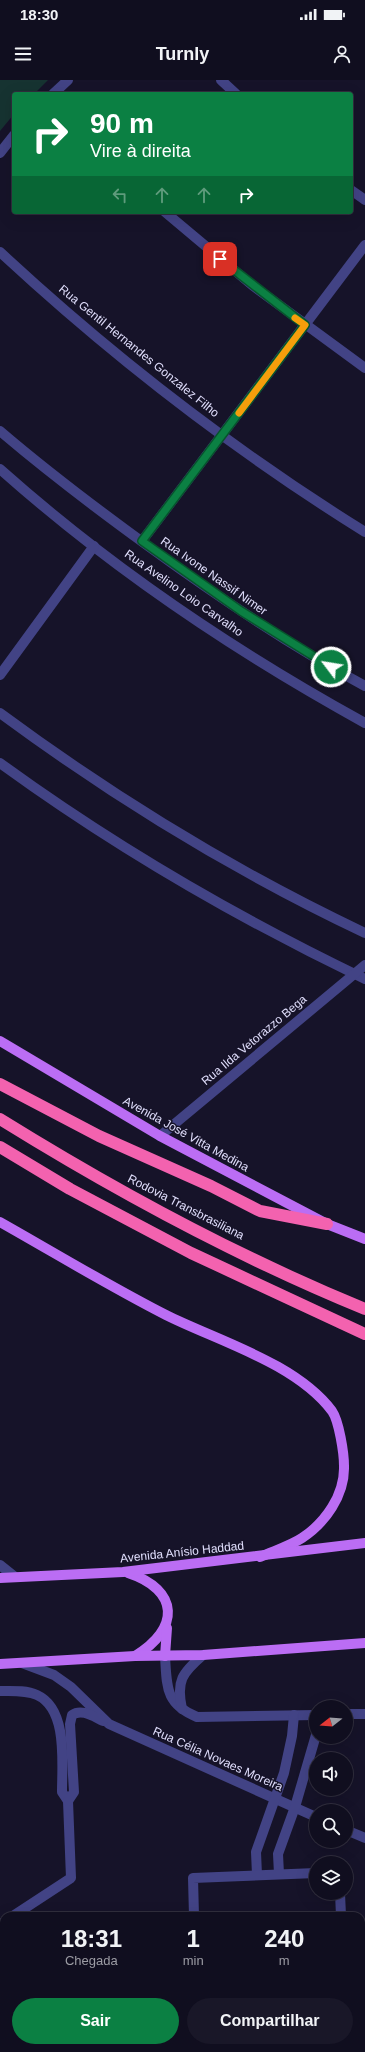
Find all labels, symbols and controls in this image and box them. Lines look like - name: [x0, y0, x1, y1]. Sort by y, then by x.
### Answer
- text: 18:30: [20, 6, 58, 23]
- icon: menu: [12, 43, 34, 65]
- icon: person: [331, 43, 353, 65]
- text: Turnly: [156, 44, 209, 64]
- icon: right: [24, 108, 76, 160]
- text: 90 m: [90, 108, 154, 139]
- text: Vire à direita: [90, 141, 191, 161]
- icon: left: [109, 184, 131, 206]
- icon: ahead: [151, 184, 173, 206]
- icon: ahead: [193, 184, 215, 206]
- icon: right: [235, 184, 257, 206]
- pin: [203, 242, 237, 276]
- icon: arrive: [209, 248, 231, 270]
- street label: Rua Gentil Hernandes Gonzalez Filho: [56, 282, 222, 420]
- street label: Rua Ivone Nassif Nimer: [158, 534, 270, 618]
- street label: Rua Avelino Loio Carvalho: [122, 547, 246, 639]
- position arrow: [310, 646, 352, 688]
- street label: Rua Ilda Vetorazzo Bega: [199, 992, 310, 1088]
- street label: Avenida José Vitta Medina: [121, 1094, 252, 1175]
- street label: Rodovia Transbrasiliana: [125, 1172, 247, 1243]
- street label: Avenida Anísio Haddad: [119, 1539, 245, 1565]
- north arrow: [309, 1700, 353, 1744]
- map controls: [309, 1700, 353, 1900]
- street label: Rua Célia Novaes Moreira: [151, 1724, 285, 1794]
- button: sound: [309, 1752, 353, 1796]
- button: search: [309, 1804, 353, 1848]
- button: layers: [309, 1856, 353, 1900]
- text: 18:31: [61, 1925, 122, 1952]
- text: 1: [186, 1925, 200, 1952]
- text: 240: [264, 1925, 304, 1952]
- text: Chegada: [65, 1953, 118, 1968]
- text: min: [183, 1953, 204, 1968]
- text: m: [279, 1953, 290, 1968]
- button: Sair: [12, 1998, 179, 2044]
- button: Compartilhar: [187, 1998, 353, 2044]

